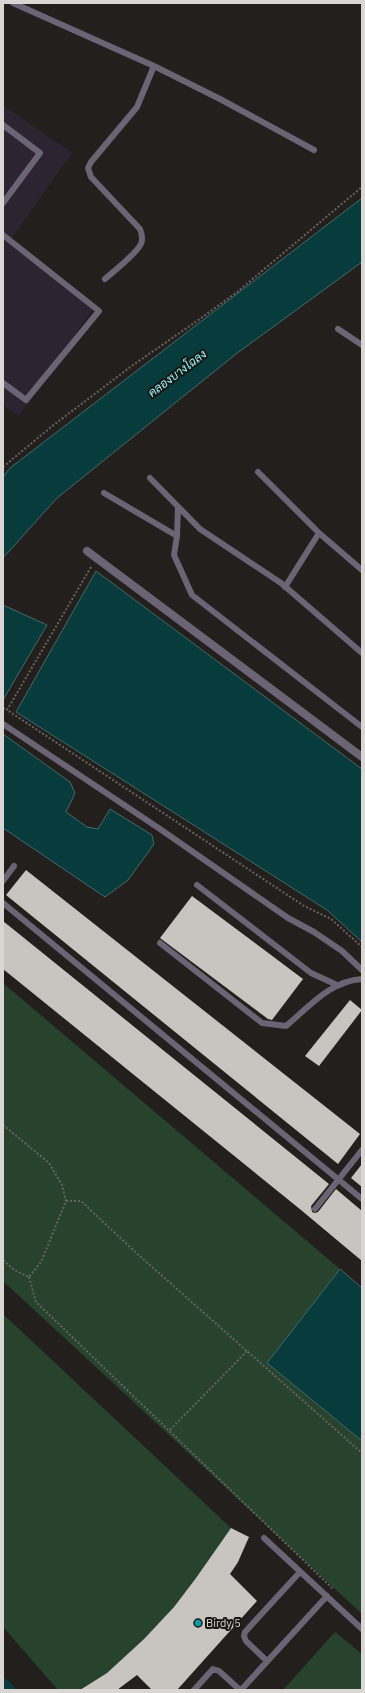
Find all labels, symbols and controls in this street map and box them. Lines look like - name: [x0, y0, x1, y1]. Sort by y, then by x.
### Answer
- water label: คลองบางโฉลง: [145, 346, 210, 400]
- place label: Birdy 5: [206, 1616, 241, 1630]
- marker: Birdy 5: [193, 1618, 203, 1628]

